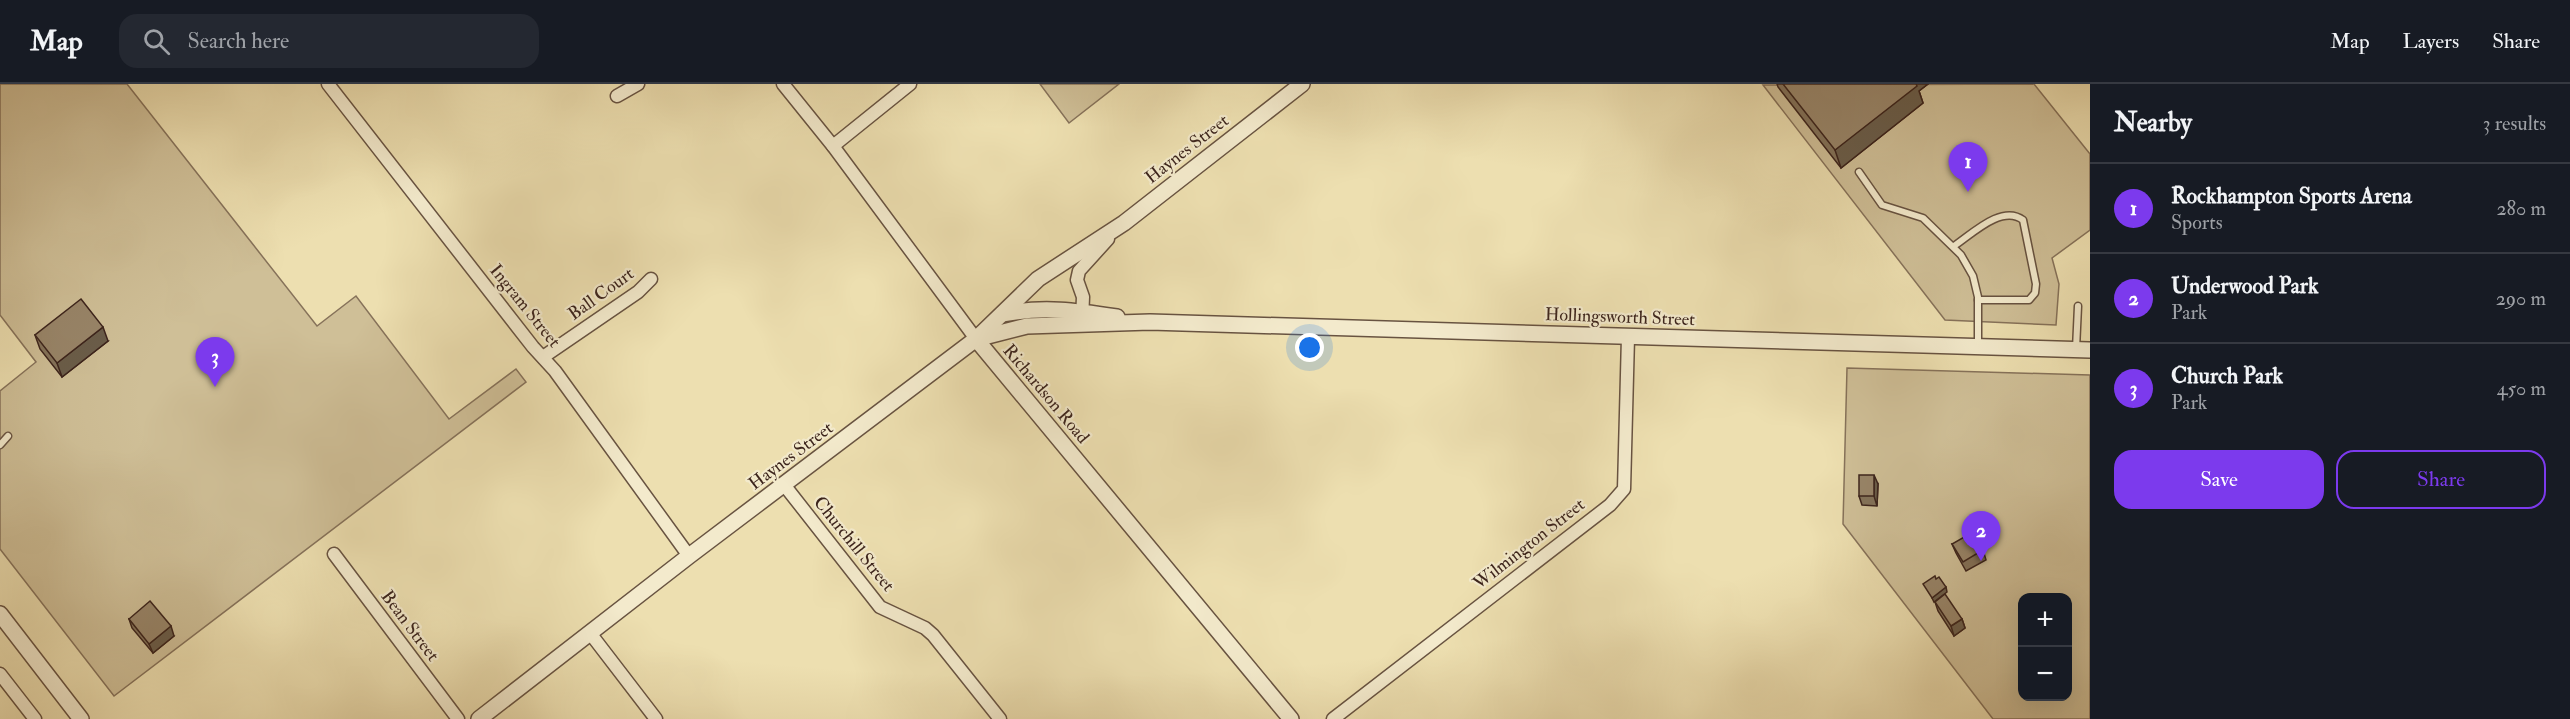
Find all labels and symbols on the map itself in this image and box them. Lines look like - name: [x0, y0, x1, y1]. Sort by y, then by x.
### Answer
- street label: Haynes Street: [1141, 109, 1234, 189]
- pin: 1: [1948, 142, 1988, 192]
- street label: Ingram Street: [484, 260, 566, 352]
- street label: Ball Court: [564, 262, 639, 326]
- street label: Hollingsworth Street: [1545, 303, 1696, 331]
- your location: [1295, 333, 1324, 362]
- pin: 3: [196, 338, 234, 387]
- street label: Richardson Road: [998, 340, 1094, 448]
- street label: Haynes Street: [744, 417, 838, 495]
- street label: Churchill Street: [808, 492, 900, 597]
- street label: Wilmington Street: [1468, 493, 1590, 595]
- pin: 2: [1962, 512, 2000, 561]
- street label: Bean Street: [376, 586, 444, 666]

